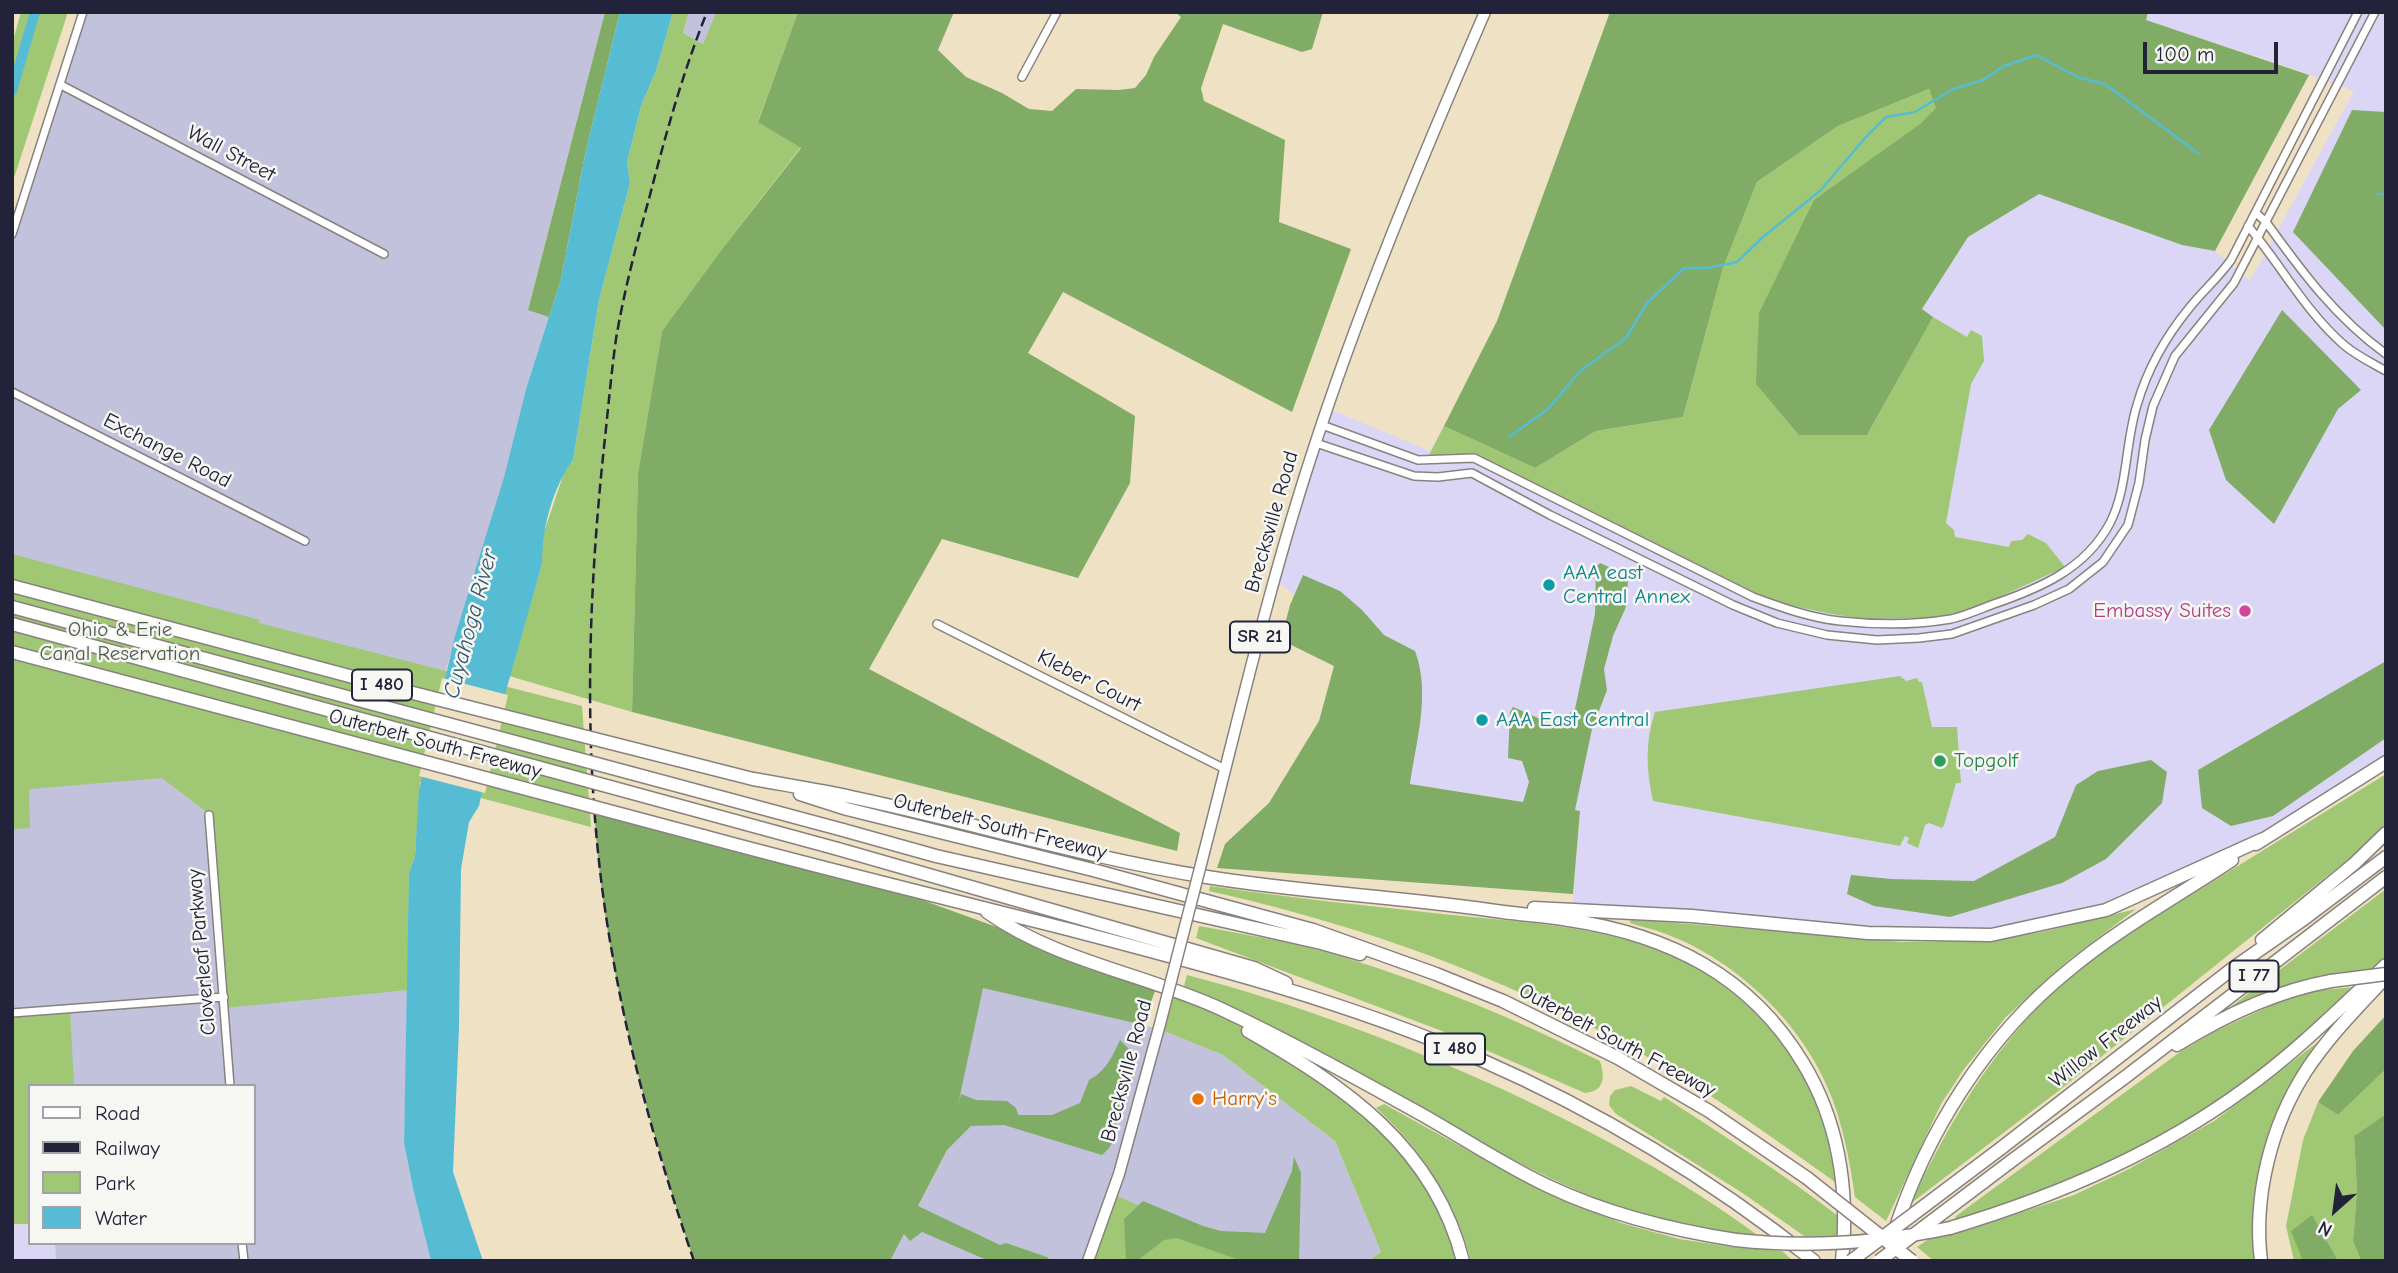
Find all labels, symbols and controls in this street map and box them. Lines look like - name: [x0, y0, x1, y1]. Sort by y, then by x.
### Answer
- scale bar: [2146, 28, 2281, 72]
- text: 100 m: [2156, 42, 2214, 66]
- street label: Wall Street: [183, 120, 279, 188]
- street label: Exchange Road: [99, 408, 235, 494]
- street label: Brecksville Road: [1240, 448, 1304, 596]
- water label: Cuyahoga River: [438, 546, 504, 702]
- place label: AAA east Central Annex: [1563, 560, 1690, 610]
- marker: AAA east Central Annex: [1541, 577, 1557, 593]
- place label: Embassy Suites: [2093, 598, 2231, 624]
- marker: Embassy Suites: [2237, 603, 2253, 619]
- park label: Ohio & Erie Canal Reservation: [40, 617, 200, 667]
- road number: SR 21: [1230, 622, 1290, 652]
- street label: Kleber Court: [1033, 644, 1145, 718]
- road number: I 480: [352, 670, 412, 700]
- street label: Outerbelt South Freeway: [326, 703, 544, 785]
- place label: AAA East Central: [1496, 707, 1649, 733]
- marker: AAA East Central: [1474, 712, 1490, 728]
- place label: Topgolf: [1954, 748, 2018, 774]
- marker: Topgolf: [1932, 753, 1948, 769]
- street label: Outerbelt South Freeway: [891, 788, 1109, 866]
- street label: Cloverleaf Parkway: [182, 868, 222, 1036]
- road number: I 77: [2230, 960, 2278, 992]
- street label: Outerbelt South Freeway: [1514, 978, 1720, 1104]
- street label: Willow Freeway: [2045, 990, 2167, 1094]
- street label: Brecksville Road: [1096, 997, 1158, 1145]
- road number: I 480: [1425, 1034, 1485, 1064]
- legend: [28, 1084, 256, 1245]
- place label: Harry's: [1212, 1086, 1277, 1112]
- marker: Harry's: [1190, 1091, 1206, 1107]
- text: Road: [95, 1101, 140, 1125]
- text: Railway: [95, 1136, 160, 1160]
- text: Park: [95, 1171, 135, 1195]
- north arrow: [2300, 1175, 2370, 1245]
- text: Water: [95, 1206, 147, 1230]
- text: N: [2315, 1216, 2336, 1241]

